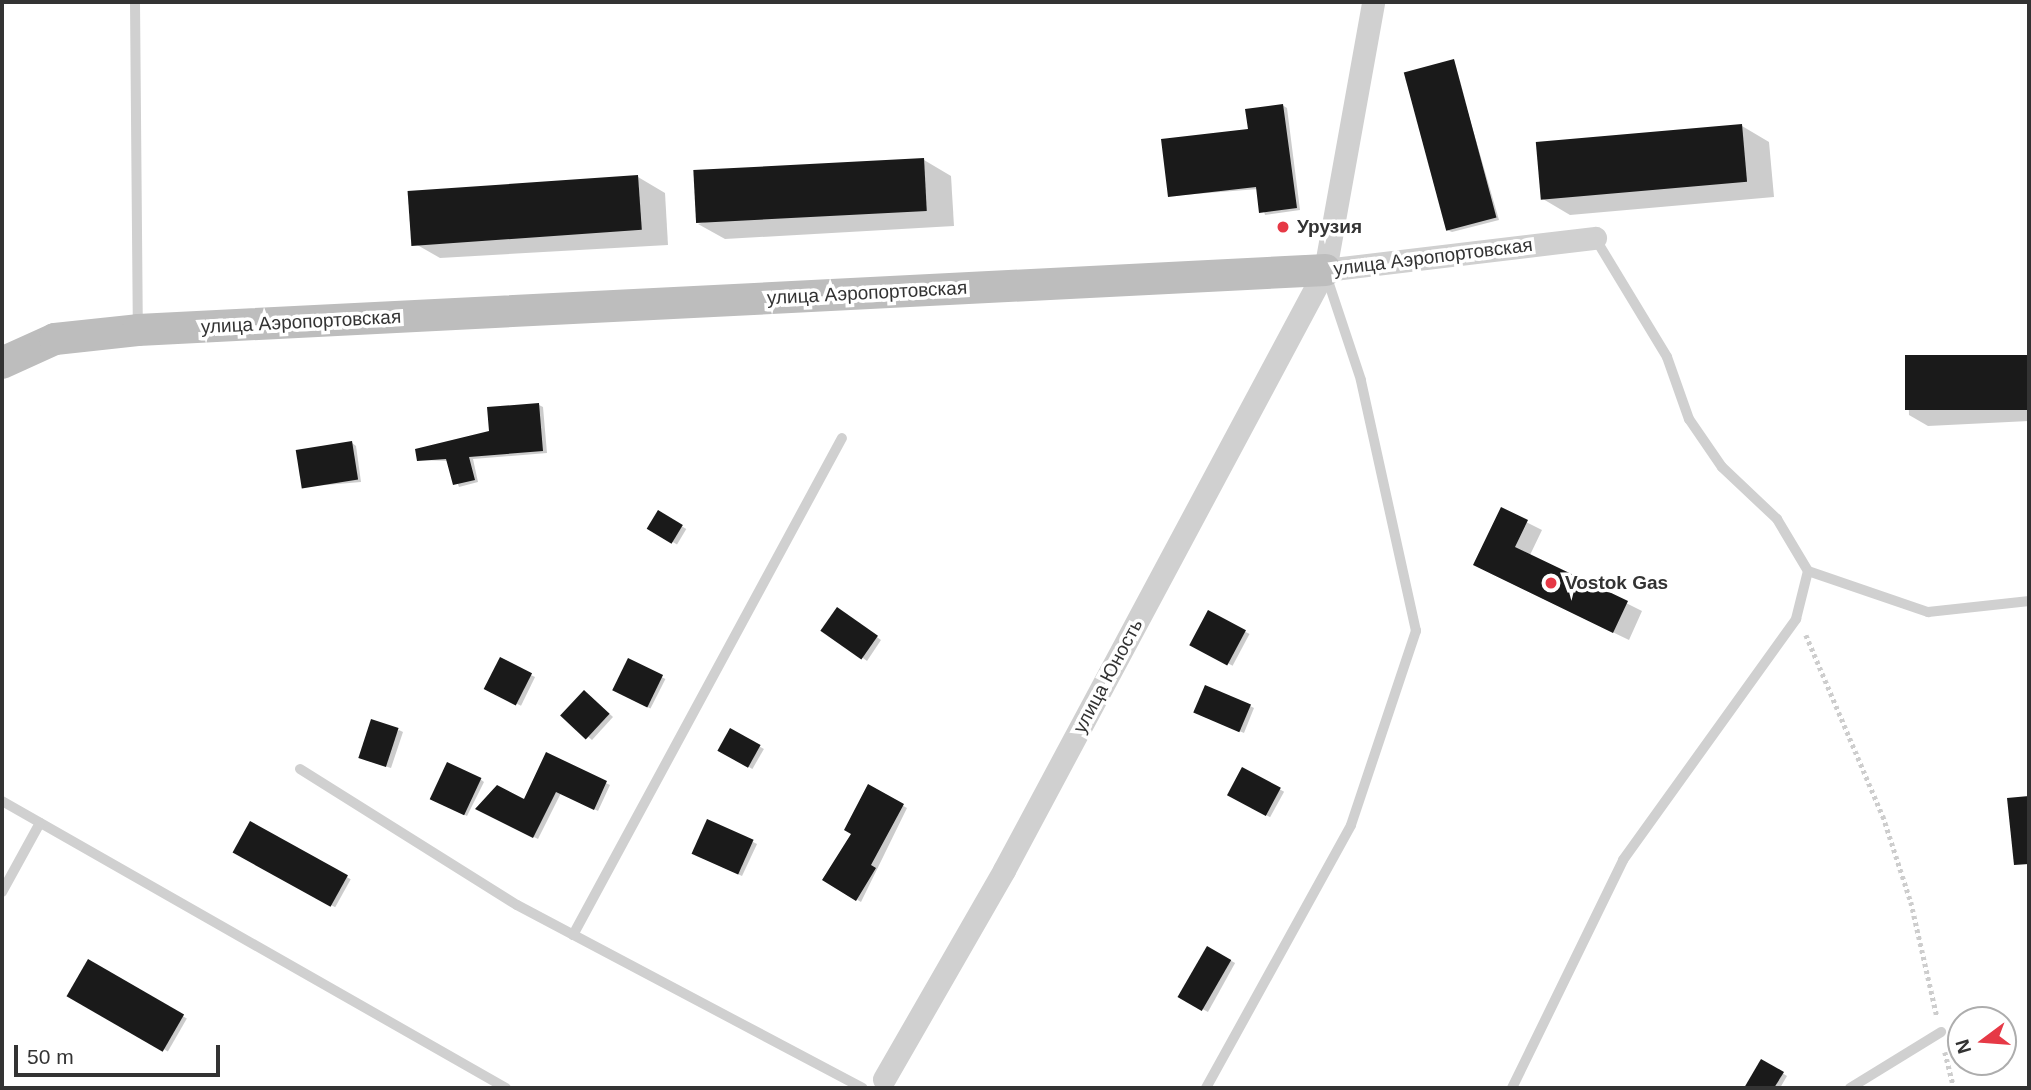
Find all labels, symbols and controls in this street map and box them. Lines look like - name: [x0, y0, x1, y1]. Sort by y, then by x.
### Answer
- place label: Урузия: [1297, 216, 1362, 238]
- marker: Урузия: [1275, 219, 1291, 235]
- street label: улица Аэропортовская: [1332, 233, 1534, 281]
- street label: улица Аэропортовская: [766, 276, 968, 310]
- street label: улица Аэропортовская: [200, 305, 402, 339]
- place label: Vostok Gas: [1565, 572, 1668, 594]
- marker: Vostok Gas: [1543, 575, 1559, 591]
- street label: улица Юность: [1068, 615, 1148, 737]
- north arrow: [1947, 1006, 2017, 1076]
- scale bar: [18, 1030, 224, 1074]
- text: N: [1951, 1037, 1975, 1056]
- text: 50 m: [27, 1045, 74, 1068]

